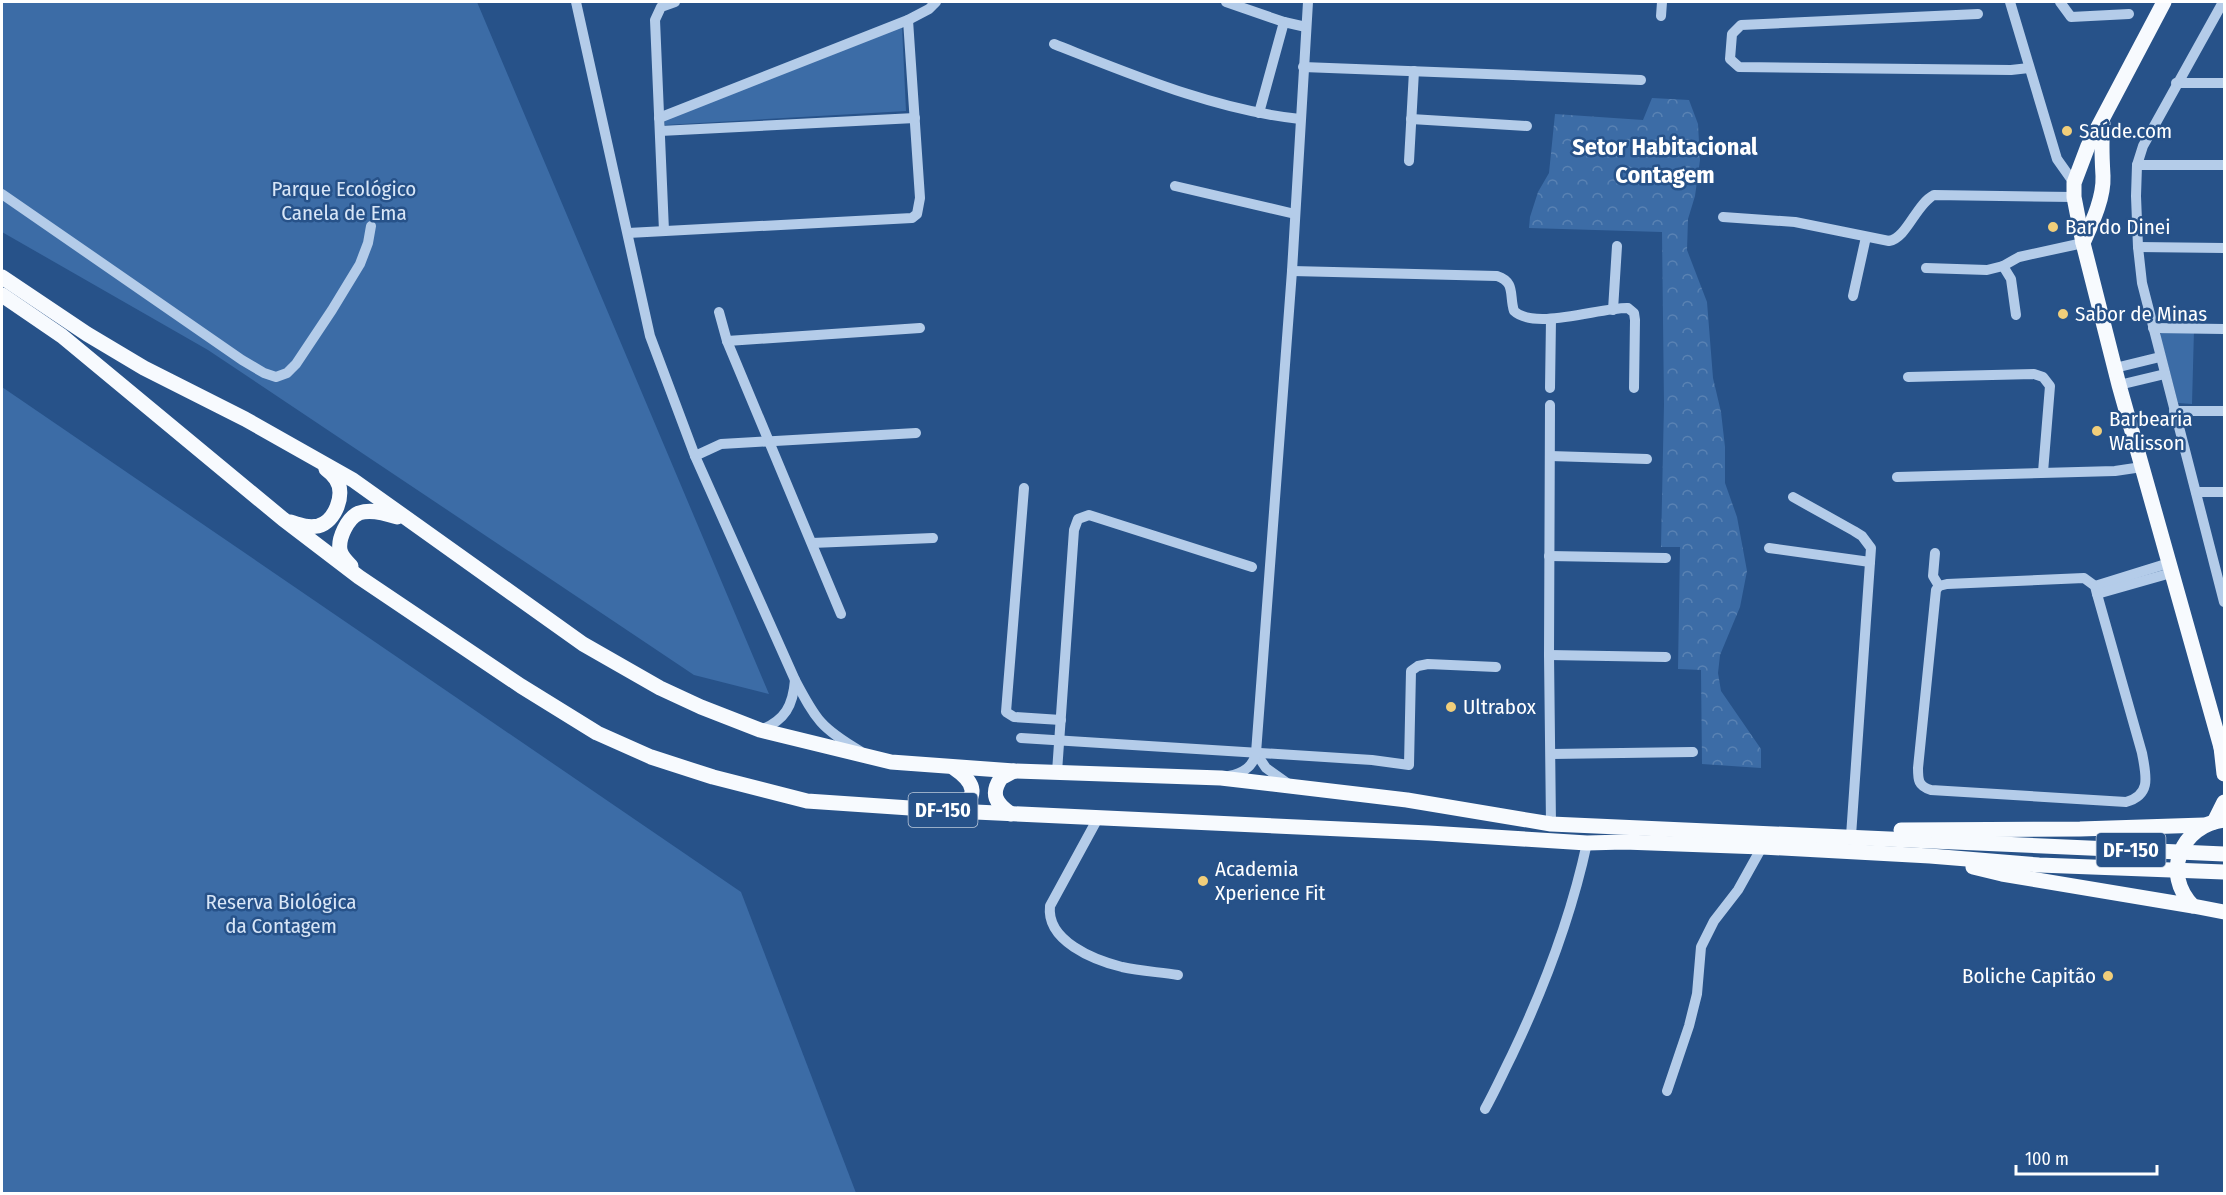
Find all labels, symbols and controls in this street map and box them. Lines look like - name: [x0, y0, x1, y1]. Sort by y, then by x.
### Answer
- place label: Saúde.com: [2079, 118, 2172, 144]
- marker: Saúde.com: [2060, 124, 2074, 138]
- district label: Setor Habitacional Contagem: [1572, 133, 1758, 189]
- park label: Parque Ecológico Canela de Ema: [272, 176, 416, 226]
- place label: Bar do Dinei: [2065, 214, 2171, 240]
- marker: Bar do Dinei: [2046, 220, 2060, 234]
- place label: Sabor de Minas: [2075, 301, 2207, 327]
- marker: Sabor de Minas: [2056, 307, 2070, 321]
- place label: Barbearia Walisson: [2109, 406, 2193, 456]
- marker: Barbearia Walisson: [2090, 424, 2104, 438]
- place label: Ultrabox: [1463, 694, 1537, 720]
- marker: Ultrabox: [1444, 700, 1458, 714]
- road number: DF-150: [908, 793, 978, 827]
- road number: DF-150: [2096, 833, 2166, 867]
- place label: Academia Xperience Fit: [1215, 856, 1326, 906]
- marker: Academia Xperience Fit: [1196, 874, 1210, 888]
- park label: Reserva Biológica da Contagem: [206, 889, 357, 939]
- place label: Boliche Capitão: [1962, 963, 2096, 989]
- marker: Boliche Capitão: [2101, 969, 2115, 983]
- scale bar: [2016, 1138, 2157, 1176]
- text: 100 m: [2025, 1148, 2069, 1170]

